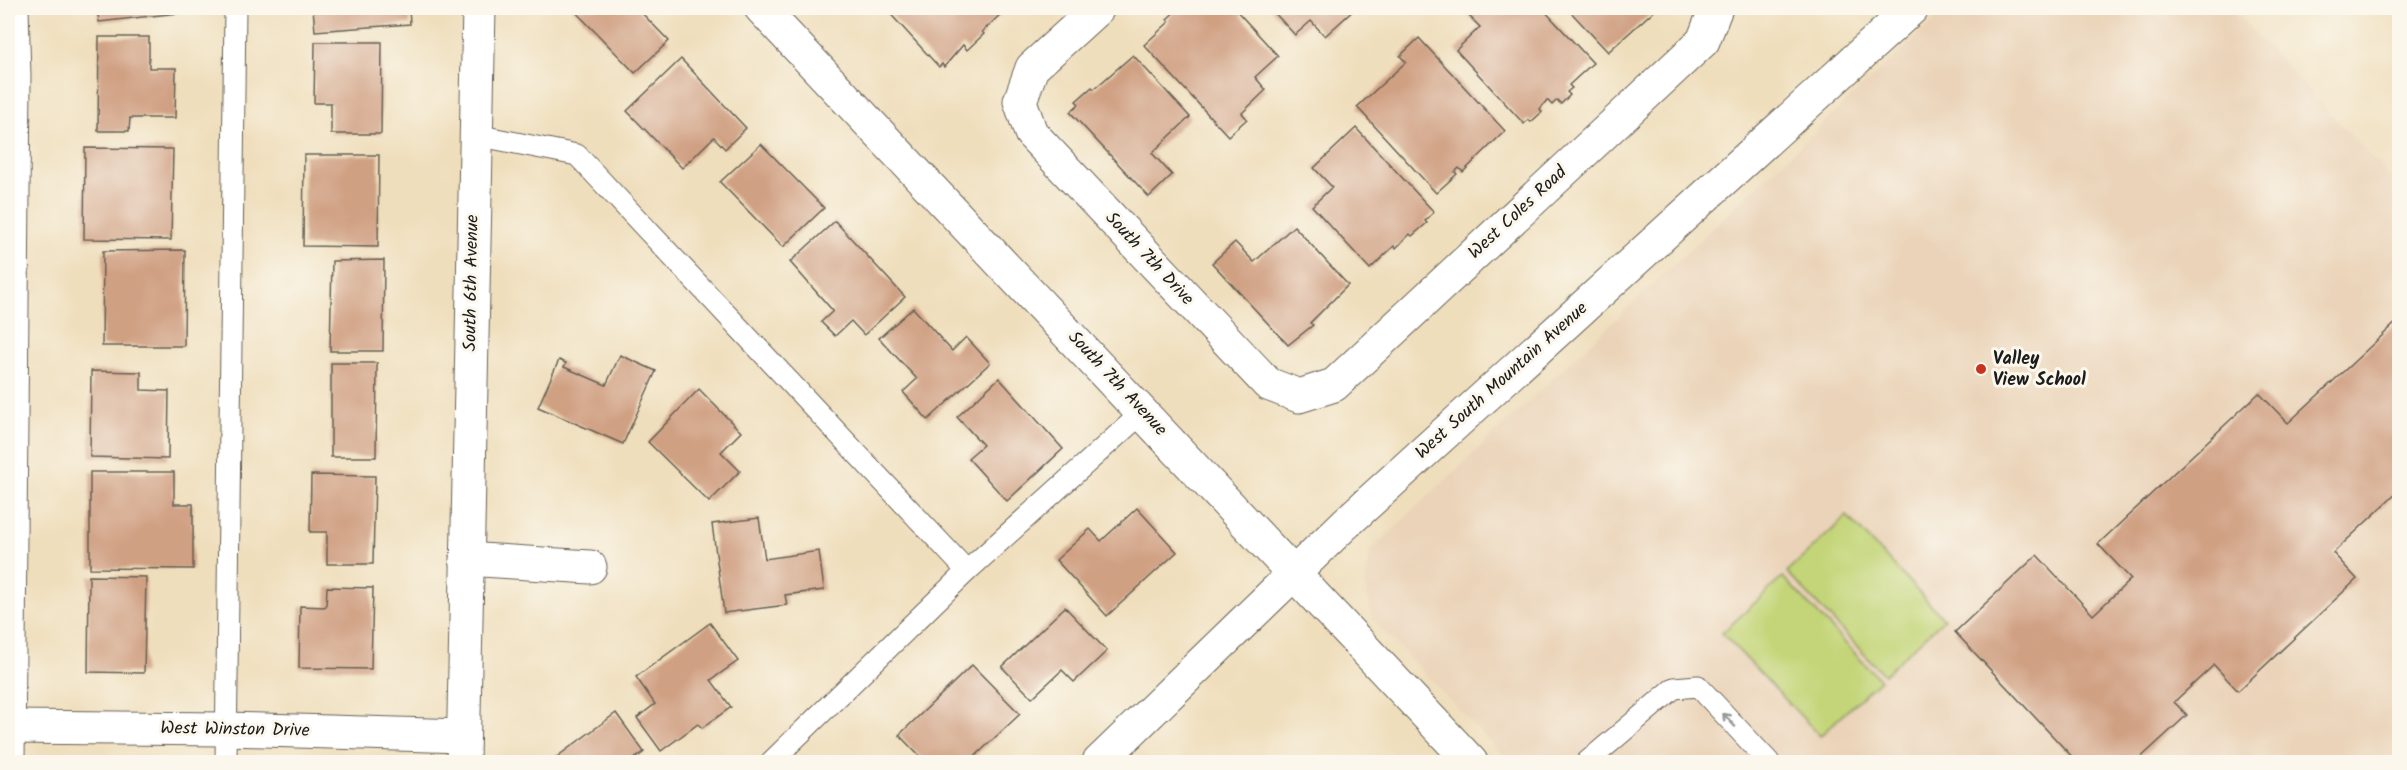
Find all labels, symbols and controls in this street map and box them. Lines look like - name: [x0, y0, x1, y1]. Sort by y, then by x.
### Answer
- street label: West Coles Road: [1462, 159, 1575, 267]
- street label: South 7th Drive: [1098, 205, 1200, 313]
- street label: South 6th Avenue: [456, 214, 488, 352]
- street label: West South Mountain Avenue: [1409, 295, 1595, 467]
- street label: South 7th Avenue: [1060, 325, 1174, 443]
- place label: Valley View School: [1993, 345, 2086, 395]
- marker: Valley View School: [1974, 362, 1988, 376]
- one-way arrow: [1722, 712, 1736, 727]
- street label: West Winston Drive: [160, 714, 310, 746]

